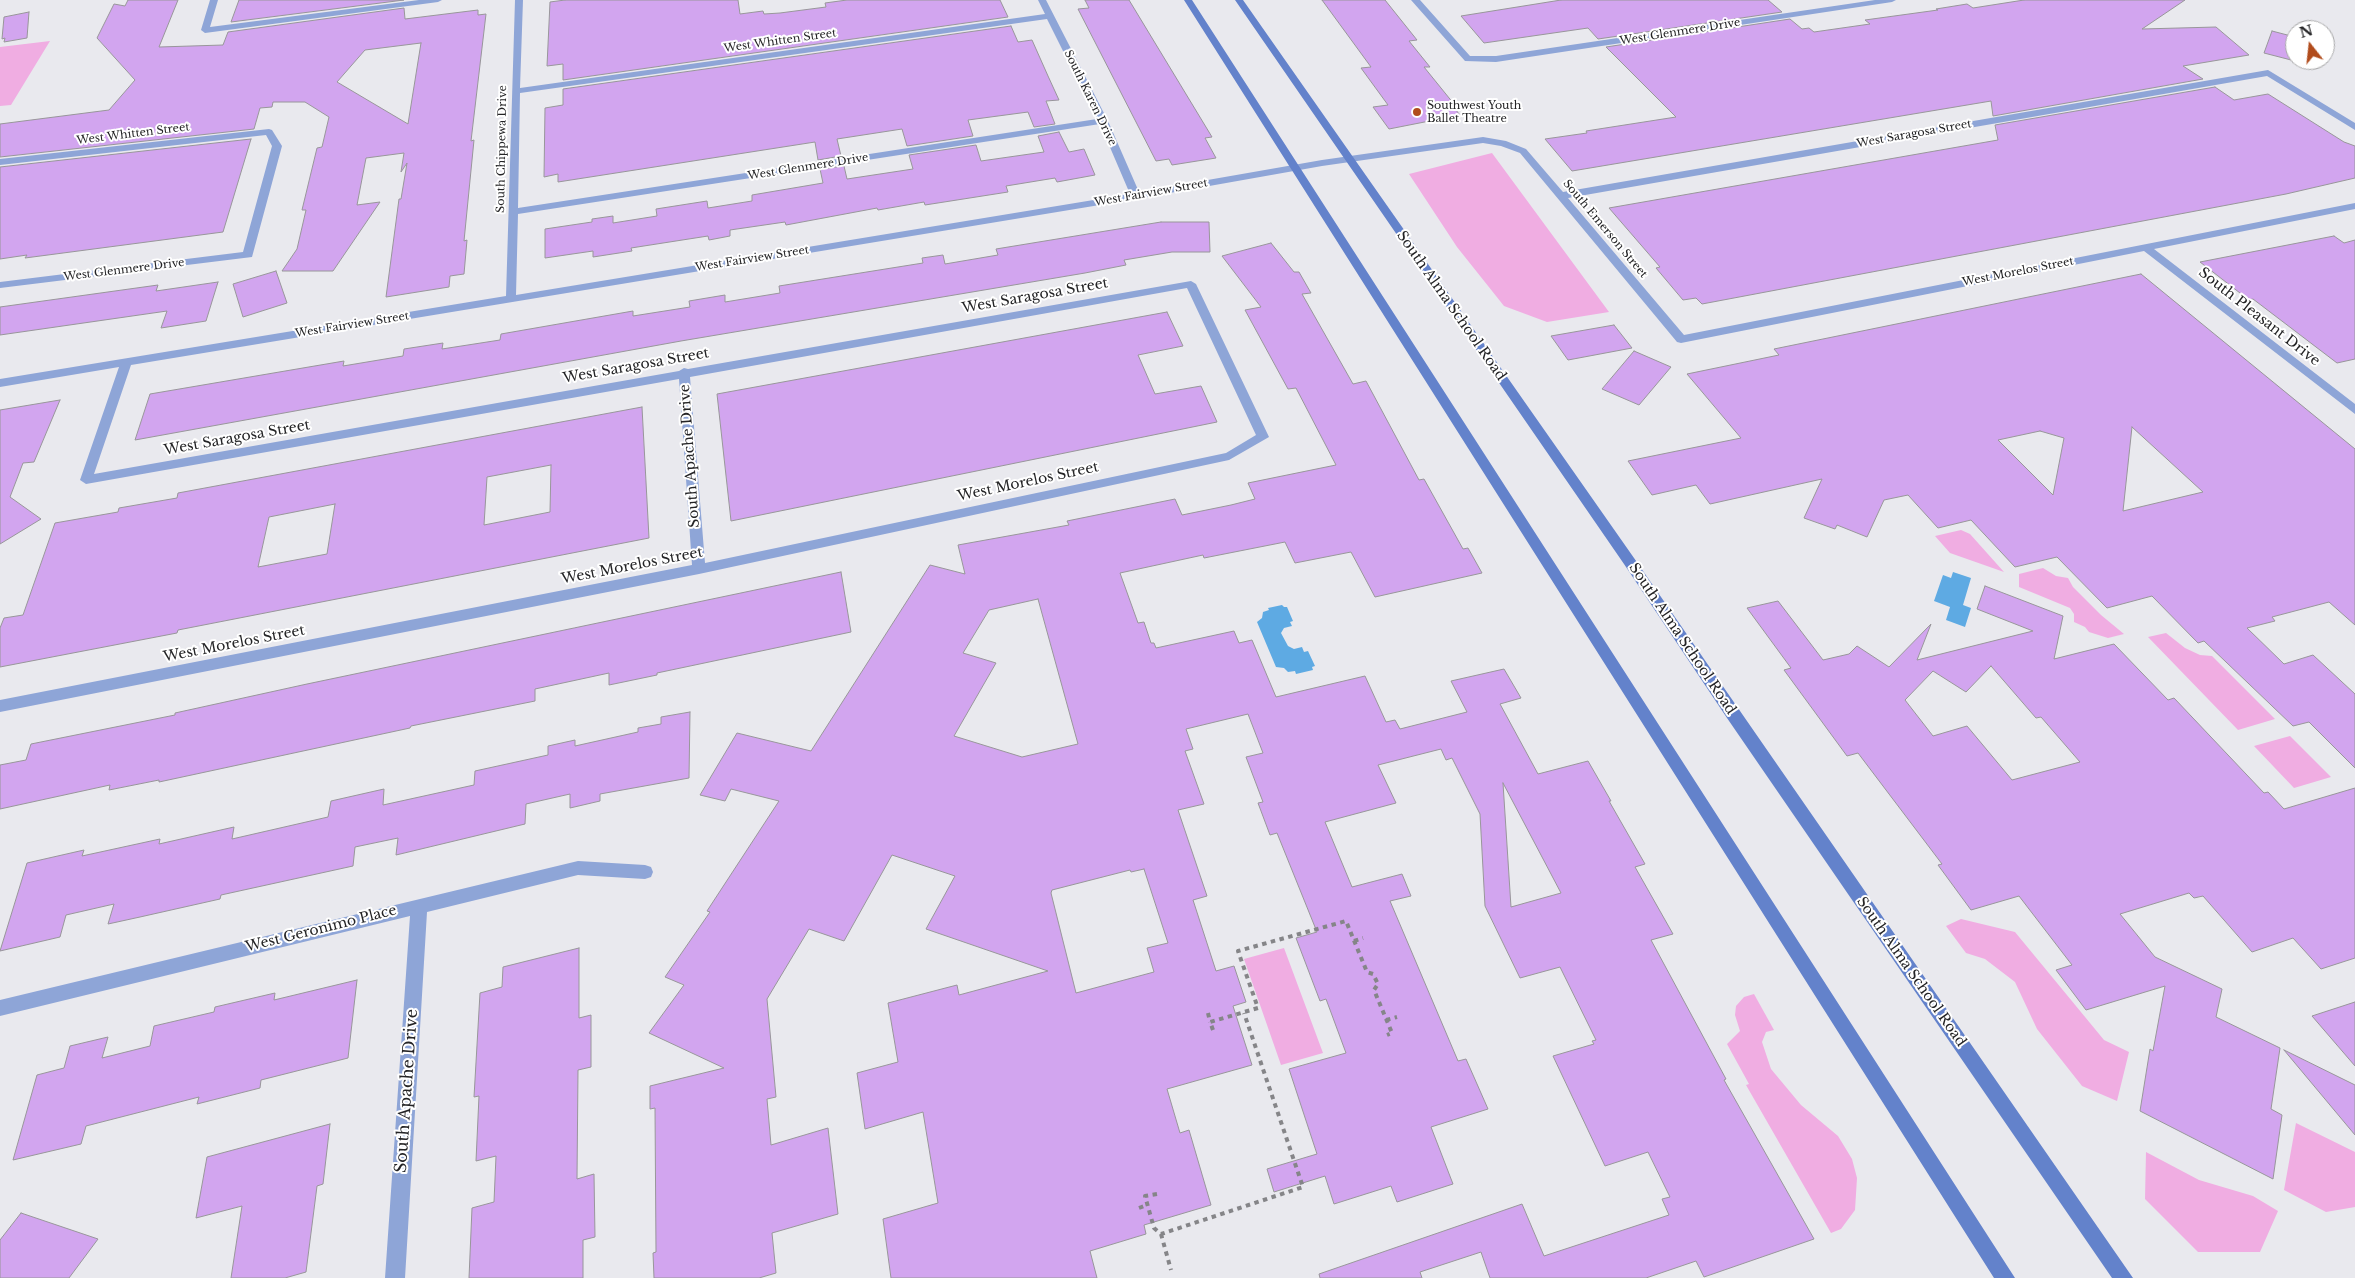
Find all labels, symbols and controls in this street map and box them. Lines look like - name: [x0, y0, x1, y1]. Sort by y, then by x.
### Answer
- street label: West Glenmere Drive: [1619, 16, 1741, 48]
- north arrow: [2285, 20, 2335, 70]
- text: N: [2297, 21, 2315, 42]
- street label: West Whitten Street: [723, 27, 837, 55]
- street label: South Karen Drive: [1061, 48, 1119, 148]
- street label: South Chippewa Drive: [494, 85, 510, 213]
- place label: Southwest Youth Ballet Theatre: [1427, 99, 1521, 125]
- marker: Southwest Youth Ballet Theatre: [1411, 106, 1423, 118]
- street label: West Saragosa Street: [1856, 117, 1972, 151]
- street label: West Whitten Street: [76, 121, 190, 147]
- street label: West Glenmere Drive: [747, 151, 869, 183]
- street label: West Fairview Street: [1093, 177, 1209, 209]
- street label: South Emerson Street: [1560, 177, 1650, 281]
- street label: South Alma School Road: [1393, 228, 1509, 384]
- street label: West Fairview Street: [694, 243, 810, 275]
- street label: West Morelos Street: [1961, 255, 2075, 289]
- street label: West Glenmere Drive: [63, 256, 185, 284]
- street label: South Pleasant Drive: [2195, 264, 2323, 370]
- street label: West Saragosa Street: [961, 275, 1109, 317]
- street label: West Fairview Street: [294, 309, 410, 341]
- street label: West Saragosa Street: [562, 345, 710, 387]
- street label: South Apache Drive: [677, 384, 703, 528]
- street label: West Saragosa Street: [163, 417, 311, 459]
- street label: West Morelos Street: [956, 459, 1100, 505]
- street label: West Morelos Street: [560, 544, 704, 588]
- street label: South Alma School Road: [1625, 560, 1739, 718]
- street label: West Morelos Street: [162, 622, 306, 666]
- street label: South Alma School Road: [1853, 894, 1969, 1050]
- street label: West Geronimo Place: [244, 902, 398, 956]
- street label: South Apache Drive: [392, 1008, 422, 1174]

